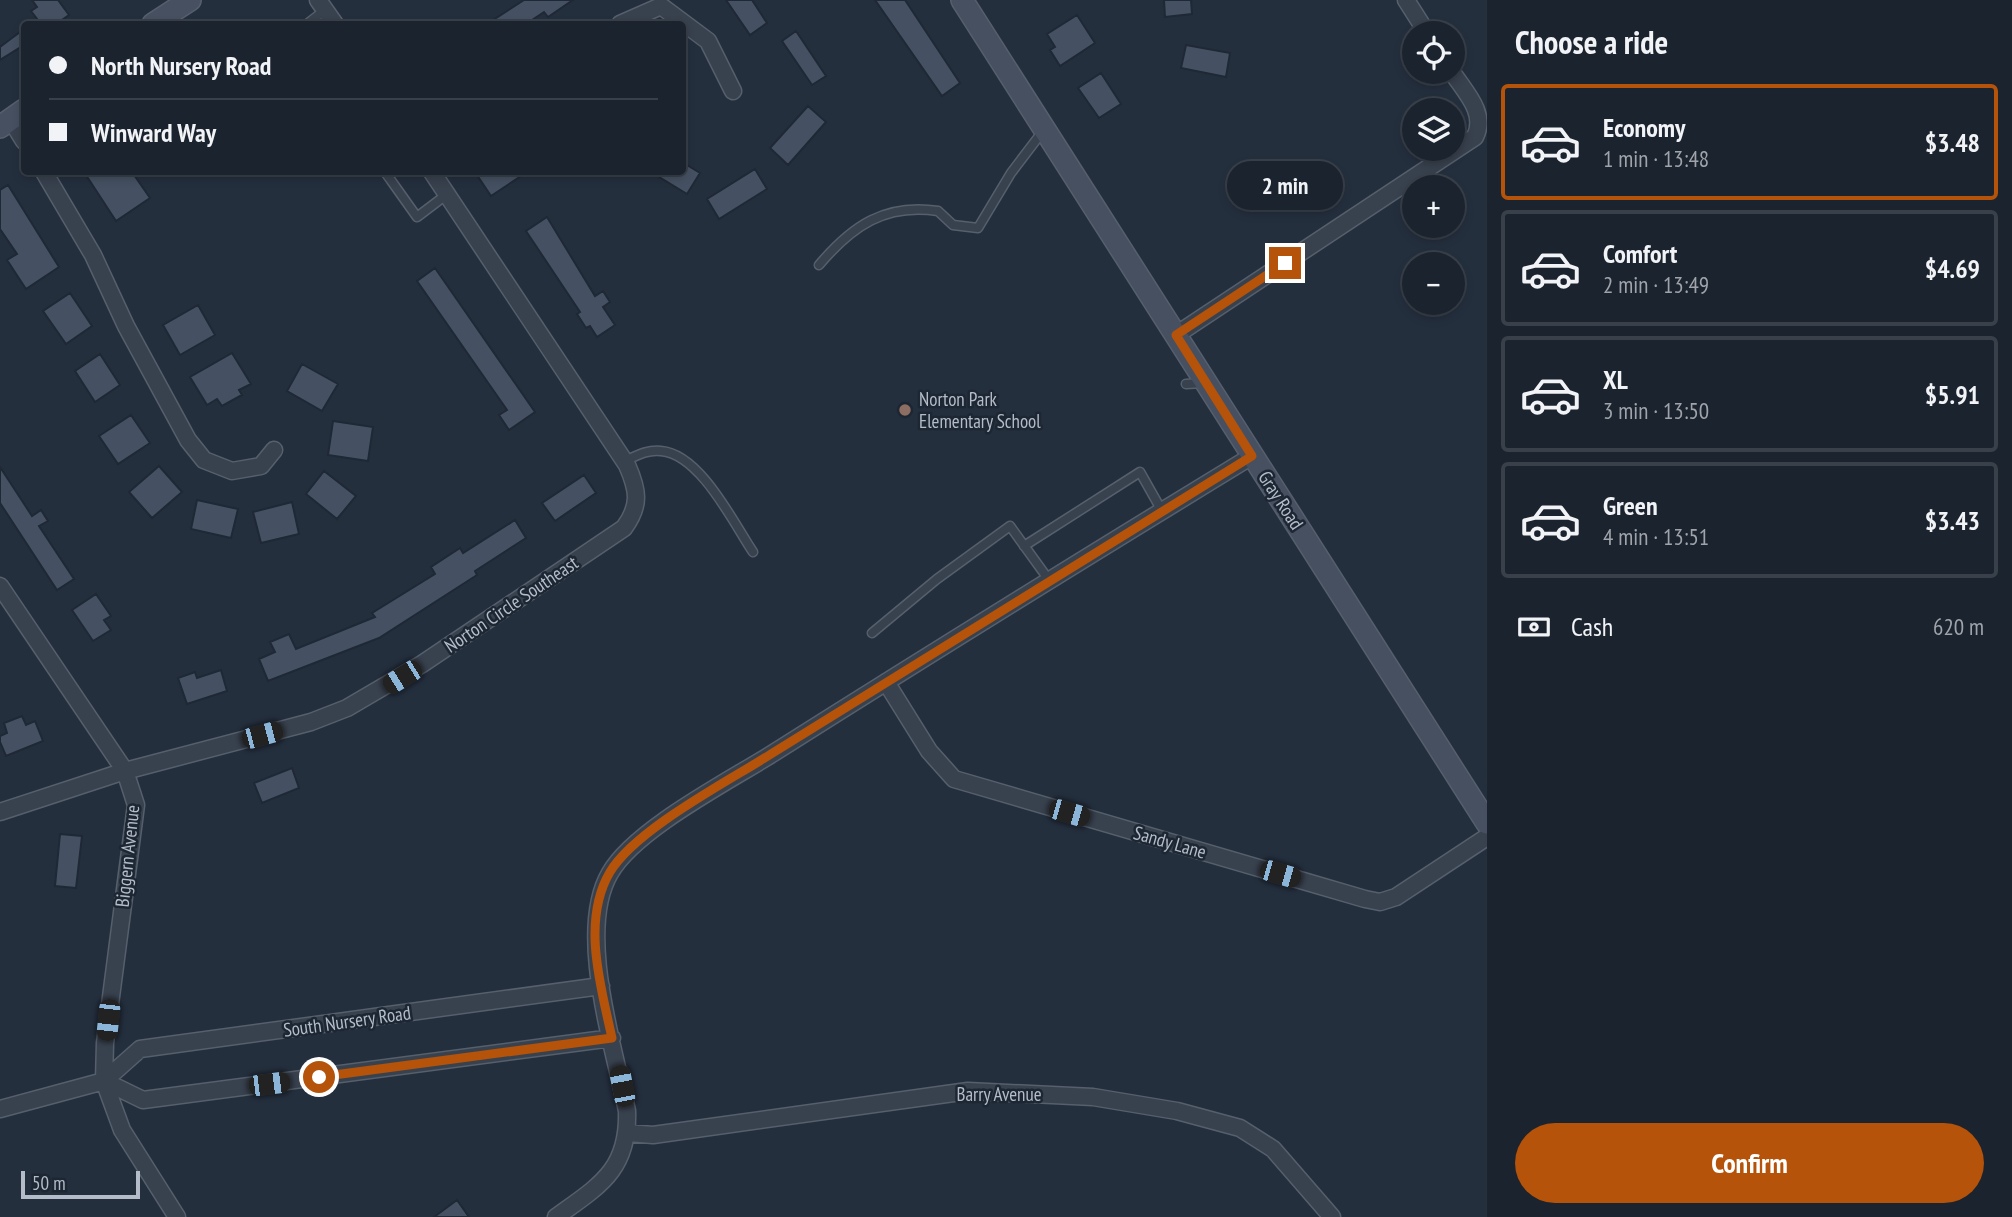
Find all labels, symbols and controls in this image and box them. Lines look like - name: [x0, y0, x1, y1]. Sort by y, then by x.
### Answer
- map controls: [1402, 21, 1465, 315]
- button: locate: [1402, 21, 1465, 84]
- text: Choose a ride: [1515, 21, 1668, 63]
- text: North Nursery Road: [91, 49, 271, 82]
- button: layers: [1402, 98, 1465, 161]
- icon: car: [1519, 111, 1582, 174]
- text: Economy: [1603, 111, 1685, 144]
- text: Winward Way: [91, 116, 216, 149]
- text: $3.48: [1925, 126, 1980, 159]
- text: 1 min · 13:48: [1603, 144, 1709, 173]
- callout: 2 min: [1227, 162, 1343, 210]
- text: 2 min: [1262, 171, 1308, 200]
- button: +: [1402, 175, 1465, 238]
- icon: car: [1519, 237, 1582, 300]
- text: Comfort: [1603, 237, 1677, 270]
- route end: [1269, 247, 1301, 279]
- button: −: [1402, 252, 1465, 315]
- text: $4.69: [1925, 252, 1980, 285]
- text: 2 min · 13:49: [1603, 270, 1709, 299]
- icon: car: [1519, 363, 1582, 426]
- text: XL: [1603, 363, 1628, 396]
- text: $5.91: [1925, 378, 1980, 411]
- place label: Norton Park Elementary School: [919, 387, 1041, 433]
- text: 3 min · 13:50: [1603, 396, 1709, 425]
- marker: Norton Park Elementary School: [897, 402, 913, 418]
- street label: Gray Road: [1253, 466, 1309, 534]
- icon: car: [1519, 489, 1582, 552]
- text: Green: [1603, 489, 1658, 522]
- text: $3.43: [1925, 504, 1980, 537]
- text: 4 min · 13:51: [1603, 522, 1709, 551]
- street label: Norton Circle Southeast: [440, 550, 583, 658]
- icon: cash: [1515, 608, 1553, 646]
- text: Cash: [1571, 610, 1613, 643]
- text: 620 m: [1933, 612, 1984, 641]
- car: [379, 657, 426, 697]
- car: [239, 719, 286, 751]
- car: [1046, 797, 1093, 829]
- street label: Biggern Avenue: [110, 804, 144, 908]
- street label: Sandy Lane: [1131, 820, 1209, 864]
- car: [1257, 858, 1304, 890]
- car: [96, 998, 121, 1042]
- street label: South Nursery Road: [282, 1000, 412, 1042]
- route start: [303, 1061, 335, 1093]
- car: [608, 1063, 637, 1109]
- car: [247, 1071, 292, 1097]
- street label: Barry Avenue: [956, 1082, 1042, 1106]
- button: Confirm: [1515, 1123, 1984, 1203]
- scale bar: [21, 1168, 140, 1200]
- text: 50 m: [32, 1171, 66, 1195]

